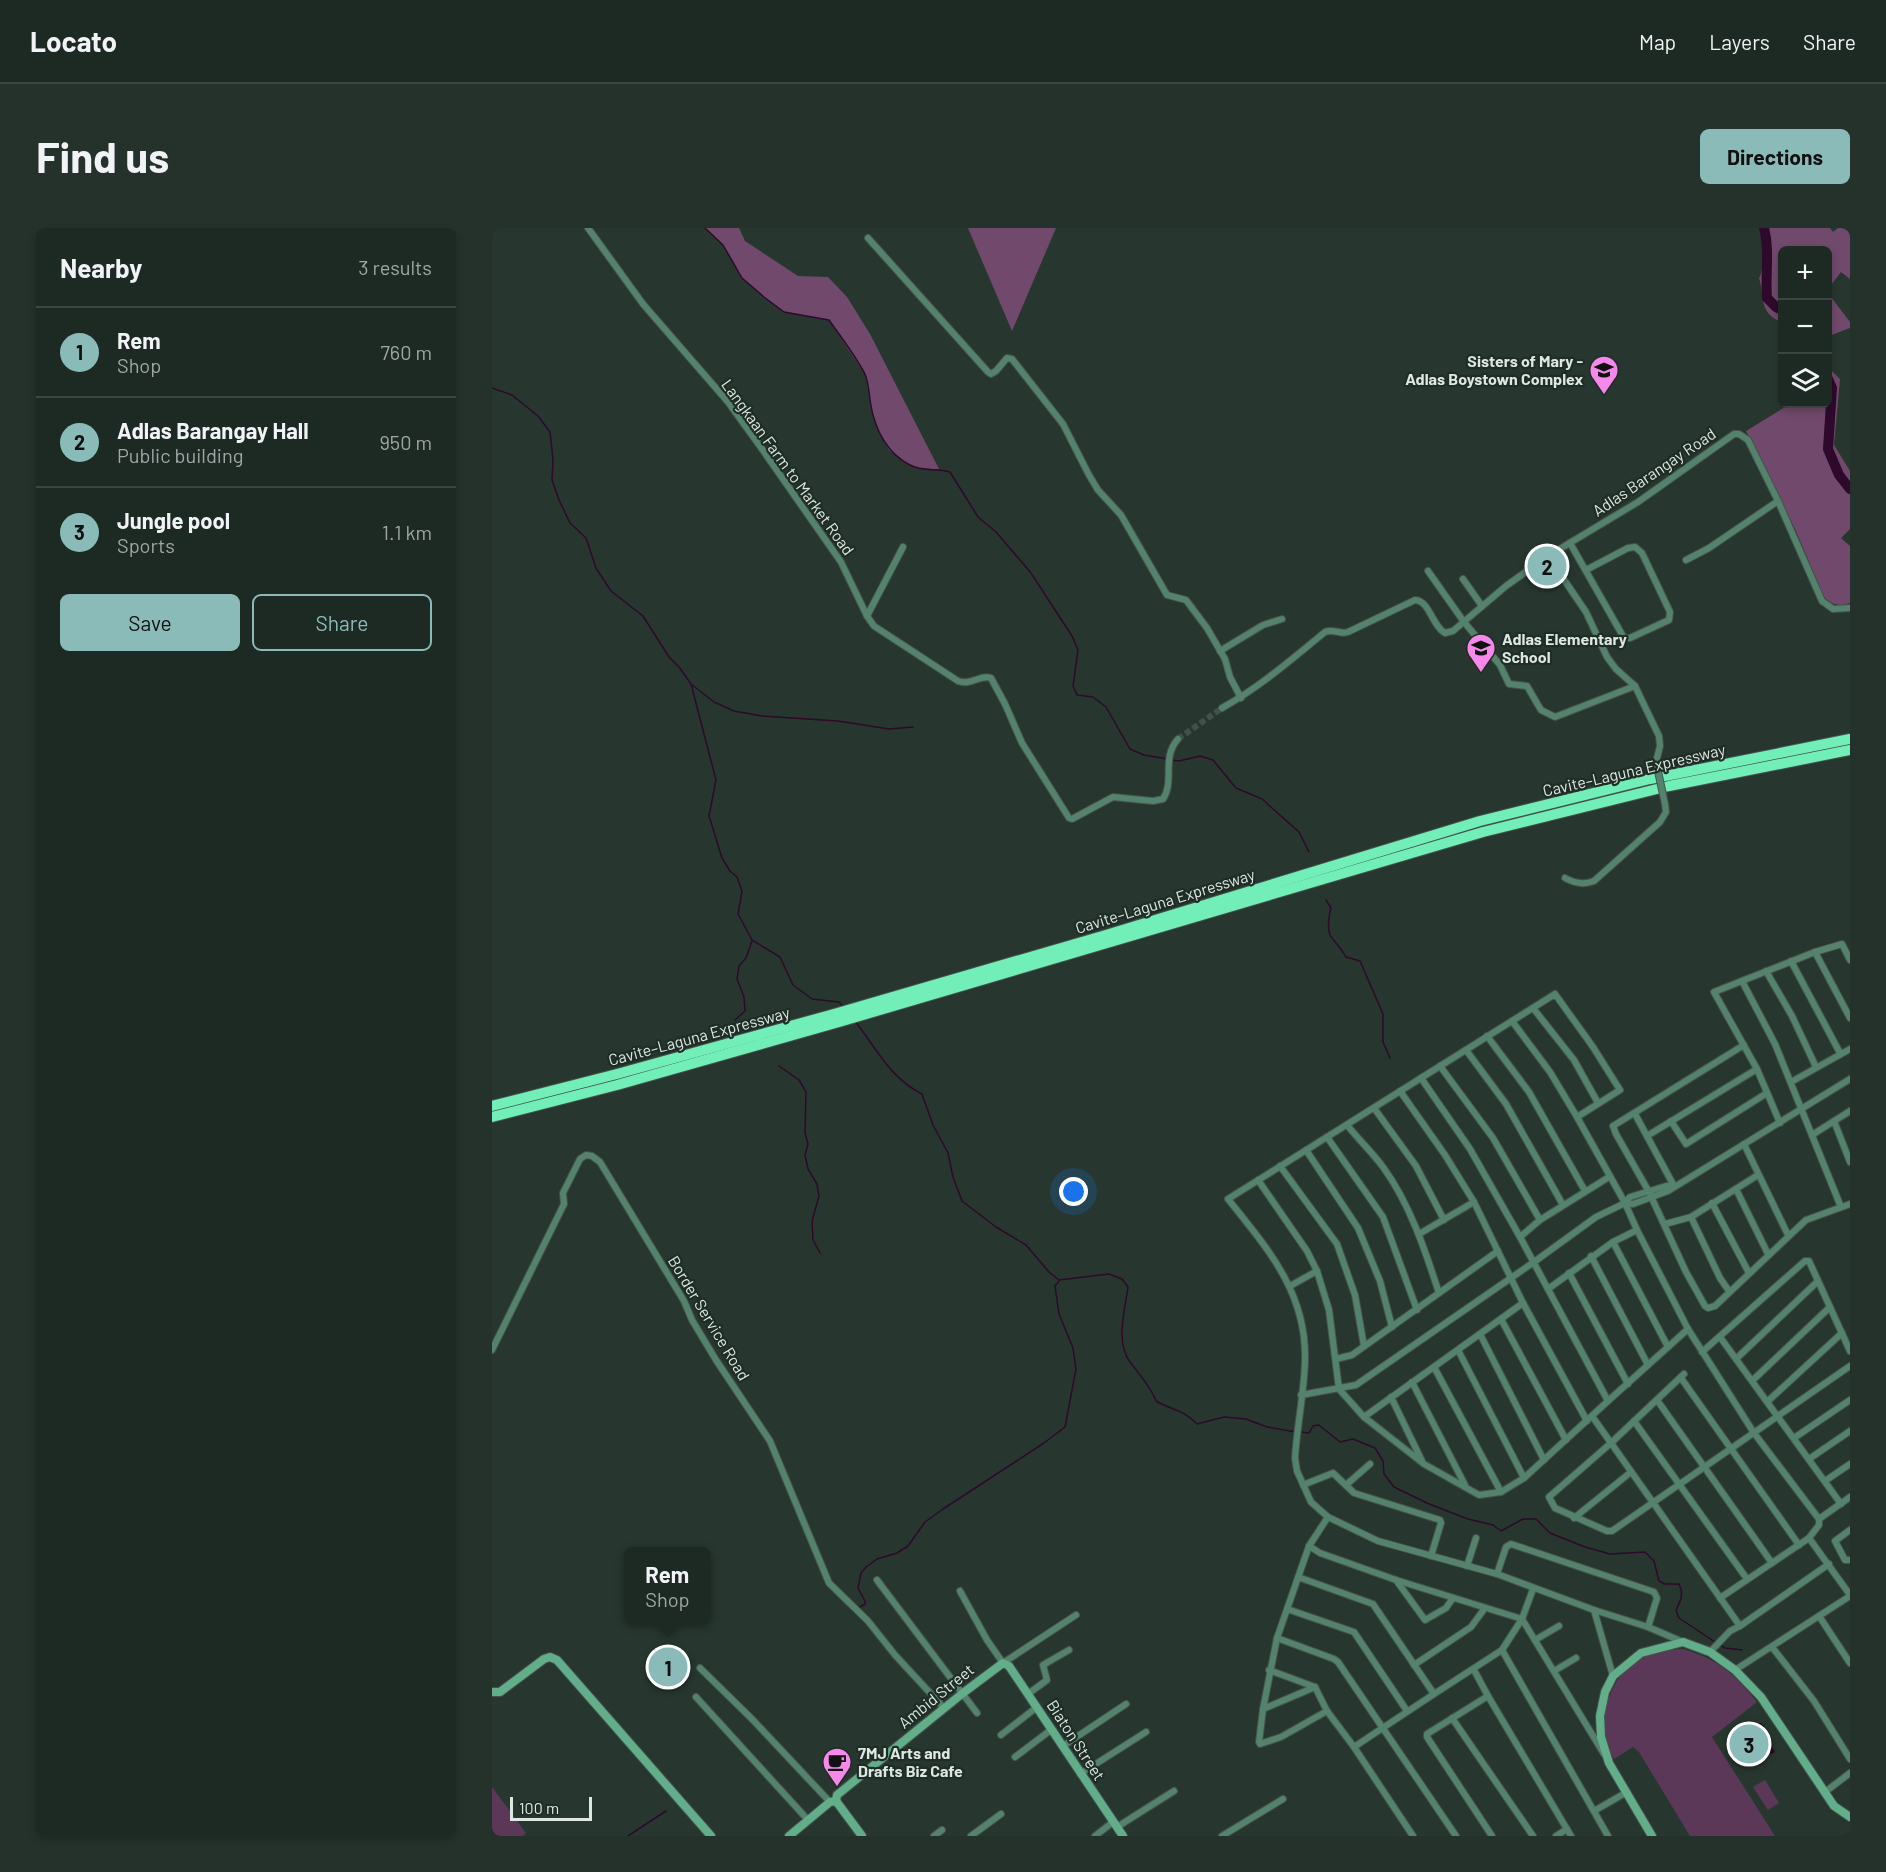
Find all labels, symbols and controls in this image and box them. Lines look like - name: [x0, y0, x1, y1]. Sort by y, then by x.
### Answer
- text: Locato: [30, 24, 117, 58]
- text: Map: [1639, 29, 1676, 54]
- text: Layers: [1709, 29, 1770, 54]
- text: Share: [1803, 29, 1856, 54]
- button: Directions: [1700, 129, 1850, 184]
- text: Find us: [36, 131, 169, 181]
- map controls: [1778, 246, 1832, 408]
- button: +: [1778, 246, 1832, 300]
- text: Nearby: [60, 252, 142, 283]
- text: 3 results: [358, 255, 432, 279]
- button: −: [1778, 300, 1832, 354]
- text: Rem: [117, 327, 161, 353]
- text: 1: [76, 340, 83, 364]
- text: 760 m: [380, 340, 432, 364]
- place label: Sisters of Mary - Adlas Boystown Complex: [1405, 351, 1583, 388]
- text: Shop: [117, 353, 161, 377]
- school or university icon: Sisters of Mary - Adlas Boystown Complex: [1588, 354, 1620, 396]
- button: layers: [1778, 354, 1832, 408]
- street label: Langkaan Farm to Market Road: [718, 375, 859, 558]
- text: Adlas Barangay Hall: [117, 417, 309, 443]
- street label: Adlas Barangay Road: [1589, 423, 1719, 520]
- text: 2: [74, 430, 85, 454]
- text: 950 m: [379, 430, 432, 454]
- text: Public building: [117, 443, 243, 467]
- text: Jungle pool: [117, 507, 230, 533]
- text: 3: [74, 520, 85, 544]
- text: 1.1 km: [382, 520, 432, 544]
- text: Sports: [117, 533, 175, 557]
- pin: 2: [1528, 544, 1566, 588]
- button: Save: [60, 594, 240, 651]
- button: Share: [252, 594, 432, 651]
- place label: Adlas Elementary School: [1502, 629, 1627, 666]
- school or university icon: Adlas Elementary School: [1465, 632, 1497, 674]
- street label: Cavite–Laguna Expressway: [1541, 739, 1728, 800]
- street label: Cavite–Laguna Expressway: [1073, 864, 1258, 937]
- street label: Cavite–Laguna Expressway: [606, 1002, 792, 1069]
- your location: [1059, 1177, 1088, 1206]
- street label: Border Service Road: [665, 1252, 754, 1383]
- popup: [624, 1547, 711, 1625]
- text: Rem: [645, 1561, 689, 1587]
- text: Shop: [645, 1587, 690, 1611]
- pin: 1: [648, 1644, 687, 1690]
- street label: Ambid Street: [894, 1659, 977, 1732]
- street label: Biaton Street: [1043, 1696, 1109, 1784]
- pin: 3: [1730, 1722, 1768, 1766]
- place label: 7MJ Arts and Drafts Biz Cafe: [858, 1743, 963, 1780]
- cafe icon: 7MJ Arts and Drafts Biz Cafe: [821, 1746, 853, 1788]
- scale bar: [510, 1794, 592, 1822]
- text: 100 m: [519, 1798, 559, 1817]

